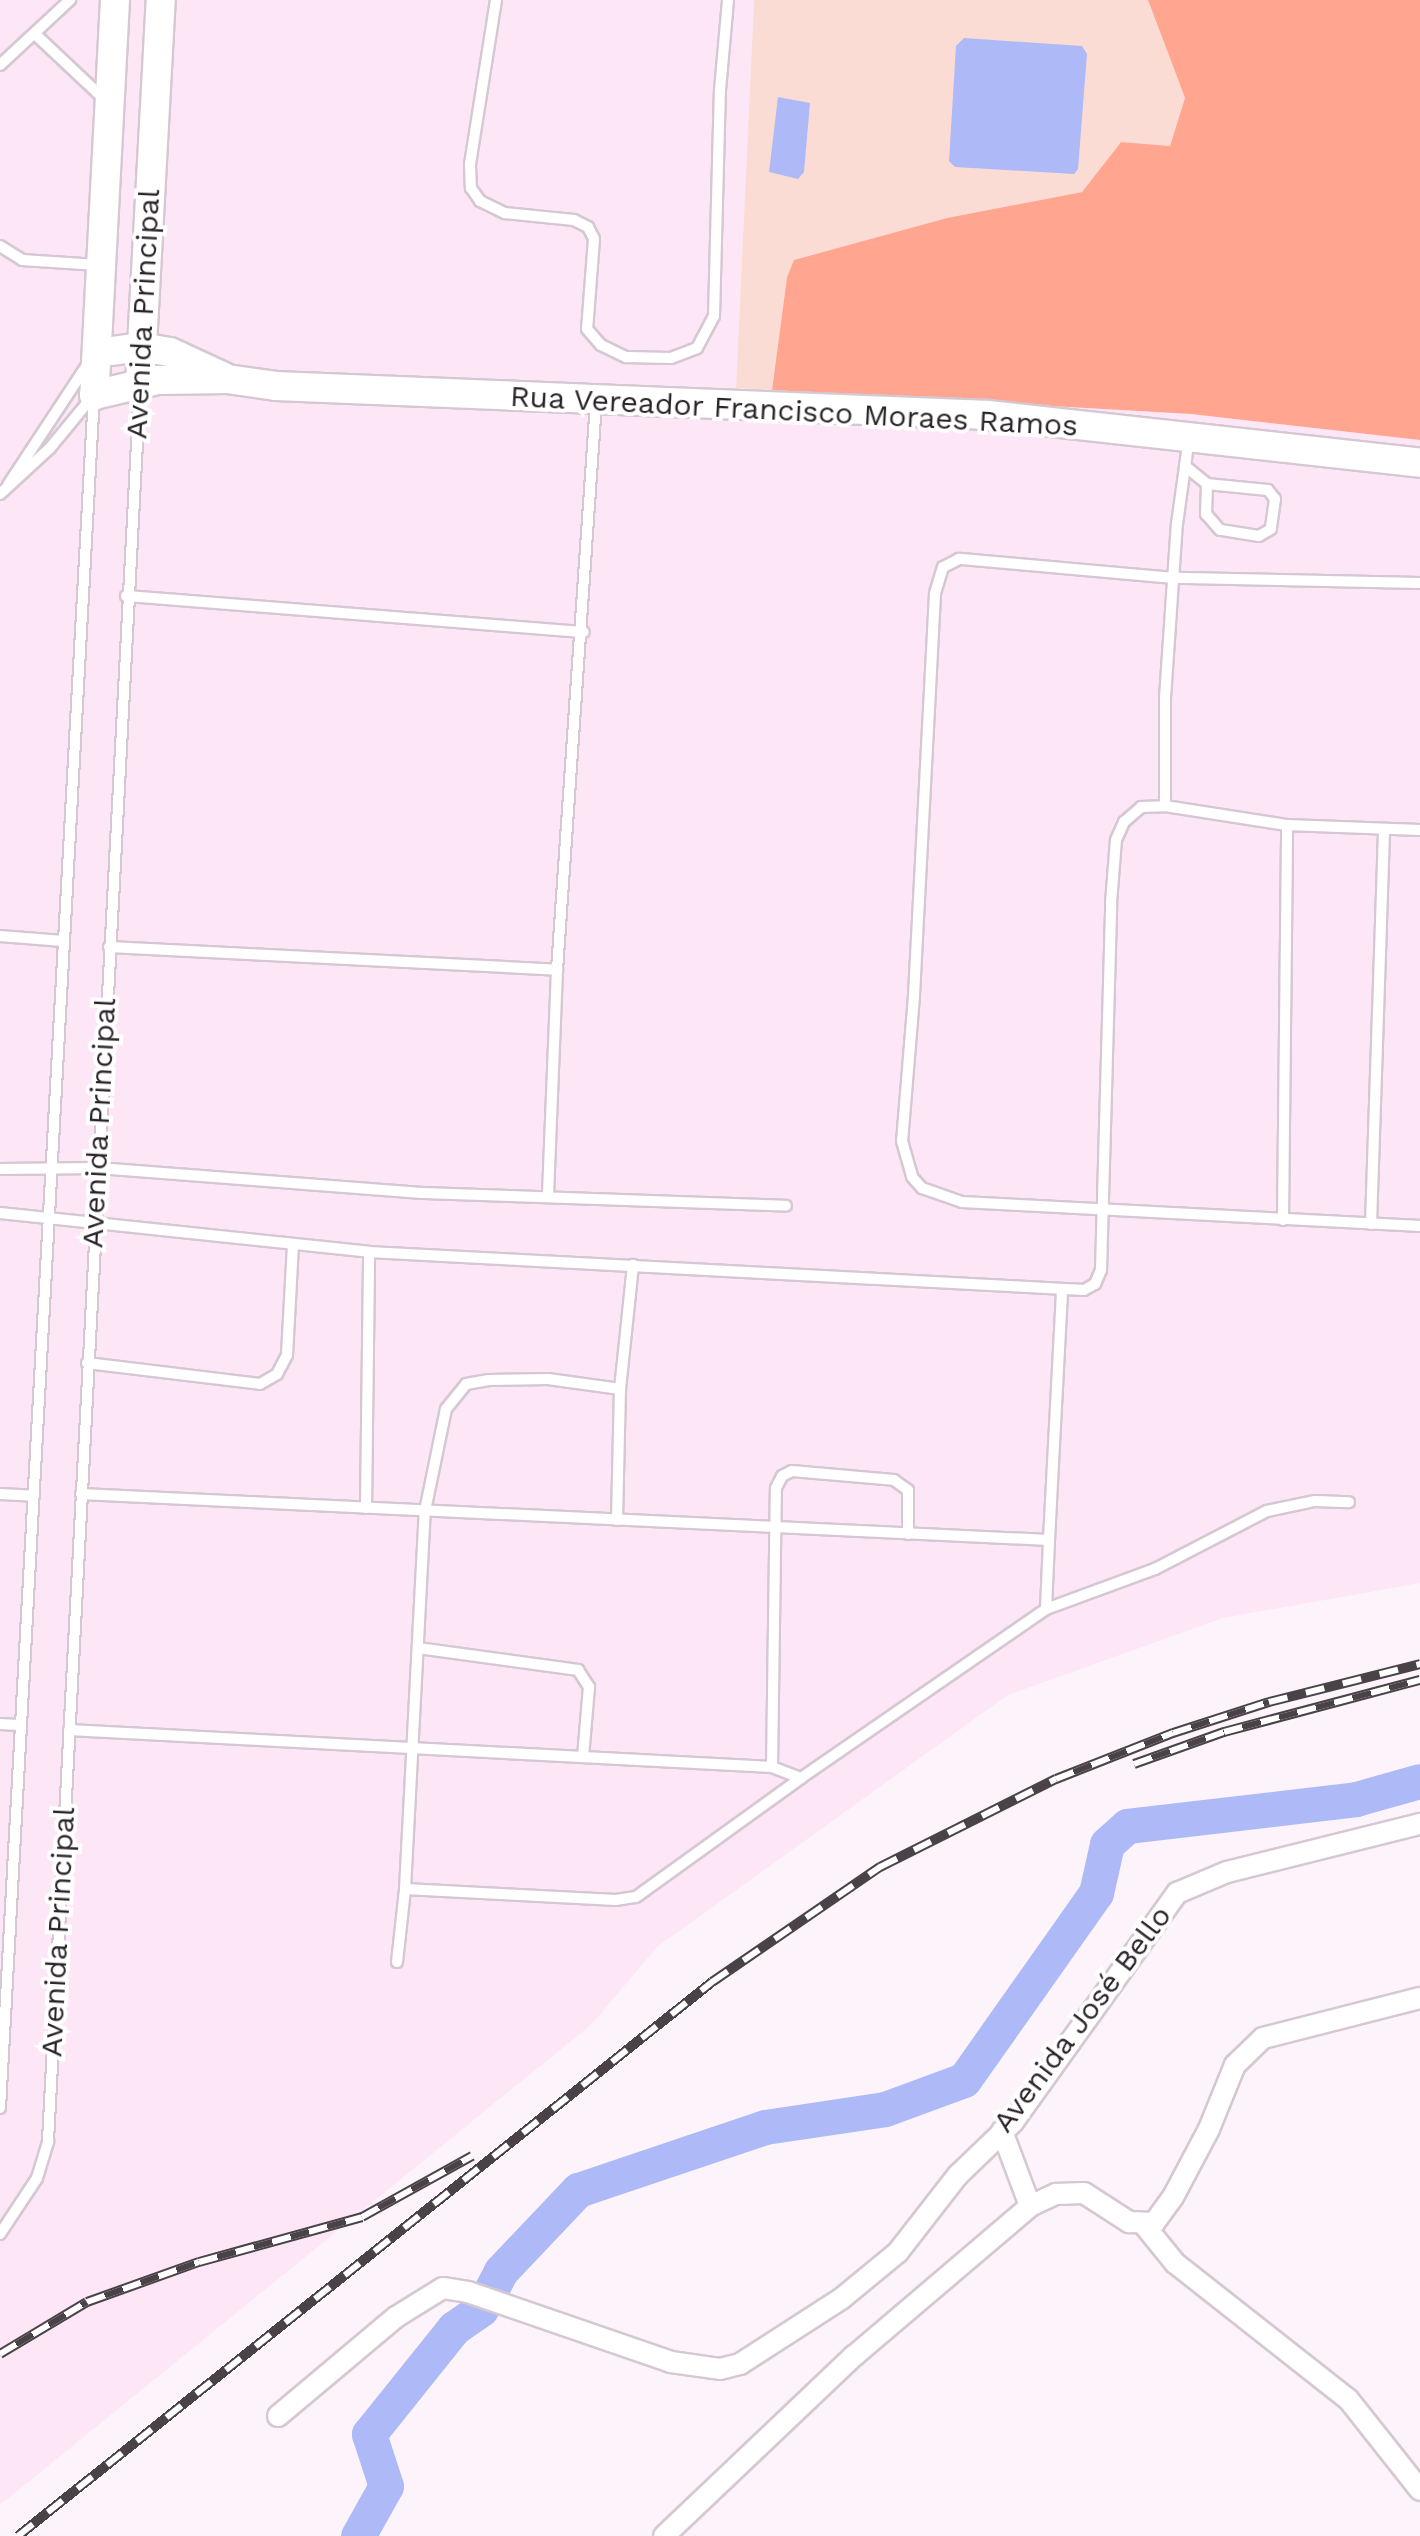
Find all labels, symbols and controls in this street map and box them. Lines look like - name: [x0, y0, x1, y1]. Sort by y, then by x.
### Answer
- street label: Avenida Principal: [118, 188, 168, 440]
- street label: Rua Vereador Francisco Moraes Ramos: [508, 378, 1080, 444]
- street label: Avenida Principal: [74, 997, 124, 1249]
- street label: Avenida Principal: [33, 1806, 83, 2058]
- street label: Avenida José Bello: [985, 1898, 1179, 2140]

